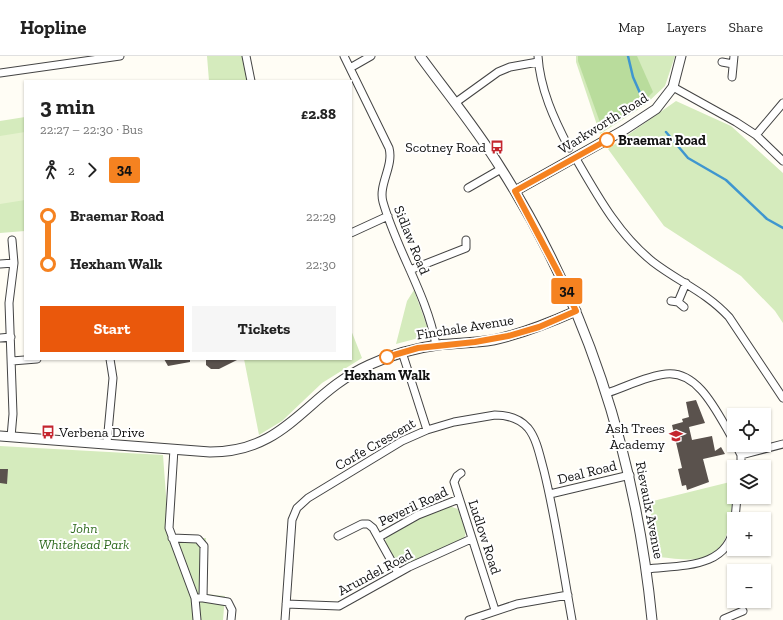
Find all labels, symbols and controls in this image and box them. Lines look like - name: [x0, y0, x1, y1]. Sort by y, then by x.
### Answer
- text: Hopline: [20, 16, 86, 39]
- text: Map: [618, 19, 645, 36]
- text: Layers: [667, 19, 706, 36]
- text: Share: [728, 19, 763, 36]
- street label: Warkworth Road: [555, 89, 651, 158]
- text: 3 min: [40, 93, 95, 120]
- text: £2.88: [301, 105, 336, 123]
- text: 22:27 – 22:30 · Bus: [40, 122, 143, 137]
- marker: Braemar Road: [599, 132, 615, 148]
- place label: Braemar Road: [618, 132, 706, 149]
- place label: Scotney Road: [405, 139, 486, 156]
- bus stop icon: Scotney Road: [489, 139, 505, 155]
- icon: walk: [40, 159, 62, 181]
- icon: forward: [81, 159, 103, 181]
- text: 34: [117, 161, 132, 178]
- text: 2: [68, 163, 75, 178]
- street label: Sidlaw Road: [390, 203, 433, 277]
- text: Braemar Road: [70, 207, 164, 225]
- text: 22:29: [306, 209, 336, 224]
- text: Hexham Walk: [70, 255, 162, 273]
- text: 22:30: [306, 257, 336, 272]
- line badge: 34: [549, 278, 585, 304]
- text: 34: [559, 282, 575, 299]
- button: Start: [40, 306, 184, 352]
- button: Tickets: [192, 306, 336, 352]
- street label: Finchale Avenue: [415, 311, 515, 344]
- marker: Hexham Walk: [379, 349, 395, 365]
- place label: Hexham Walk: [344, 367, 430, 384]
- map controls: [727, 408, 771, 608]
- button: locate: [727, 408, 771, 452]
- street label: Corfe Crescent: [332, 414, 419, 474]
- place label: Ash Trees Academy: [606, 420, 666, 453]
- bus stop icon: Verbena Drive: [40, 424, 56, 440]
- place label: Verbena Drive: [58, 424, 145, 441]
- school or university icon: Ash Trees Academy: [668, 428, 684, 444]
- street label: Deal Road: [556, 457, 619, 488]
- street label: Rievaulx Avenue: [632, 460, 667, 561]
- button: layers: [727, 460, 771, 504]
- street label: Peveril Road: [376, 483, 451, 530]
- street label: Ludlow Road: [464, 498, 505, 577]
- button: +: [727, 512, 771, 556]
- park label: John Whitehead Park: [39, 520, 129, 553]
- street label: Arundel Road: [335, 546, 416, 599]
- button: −: [727, 564, 771, 608]

